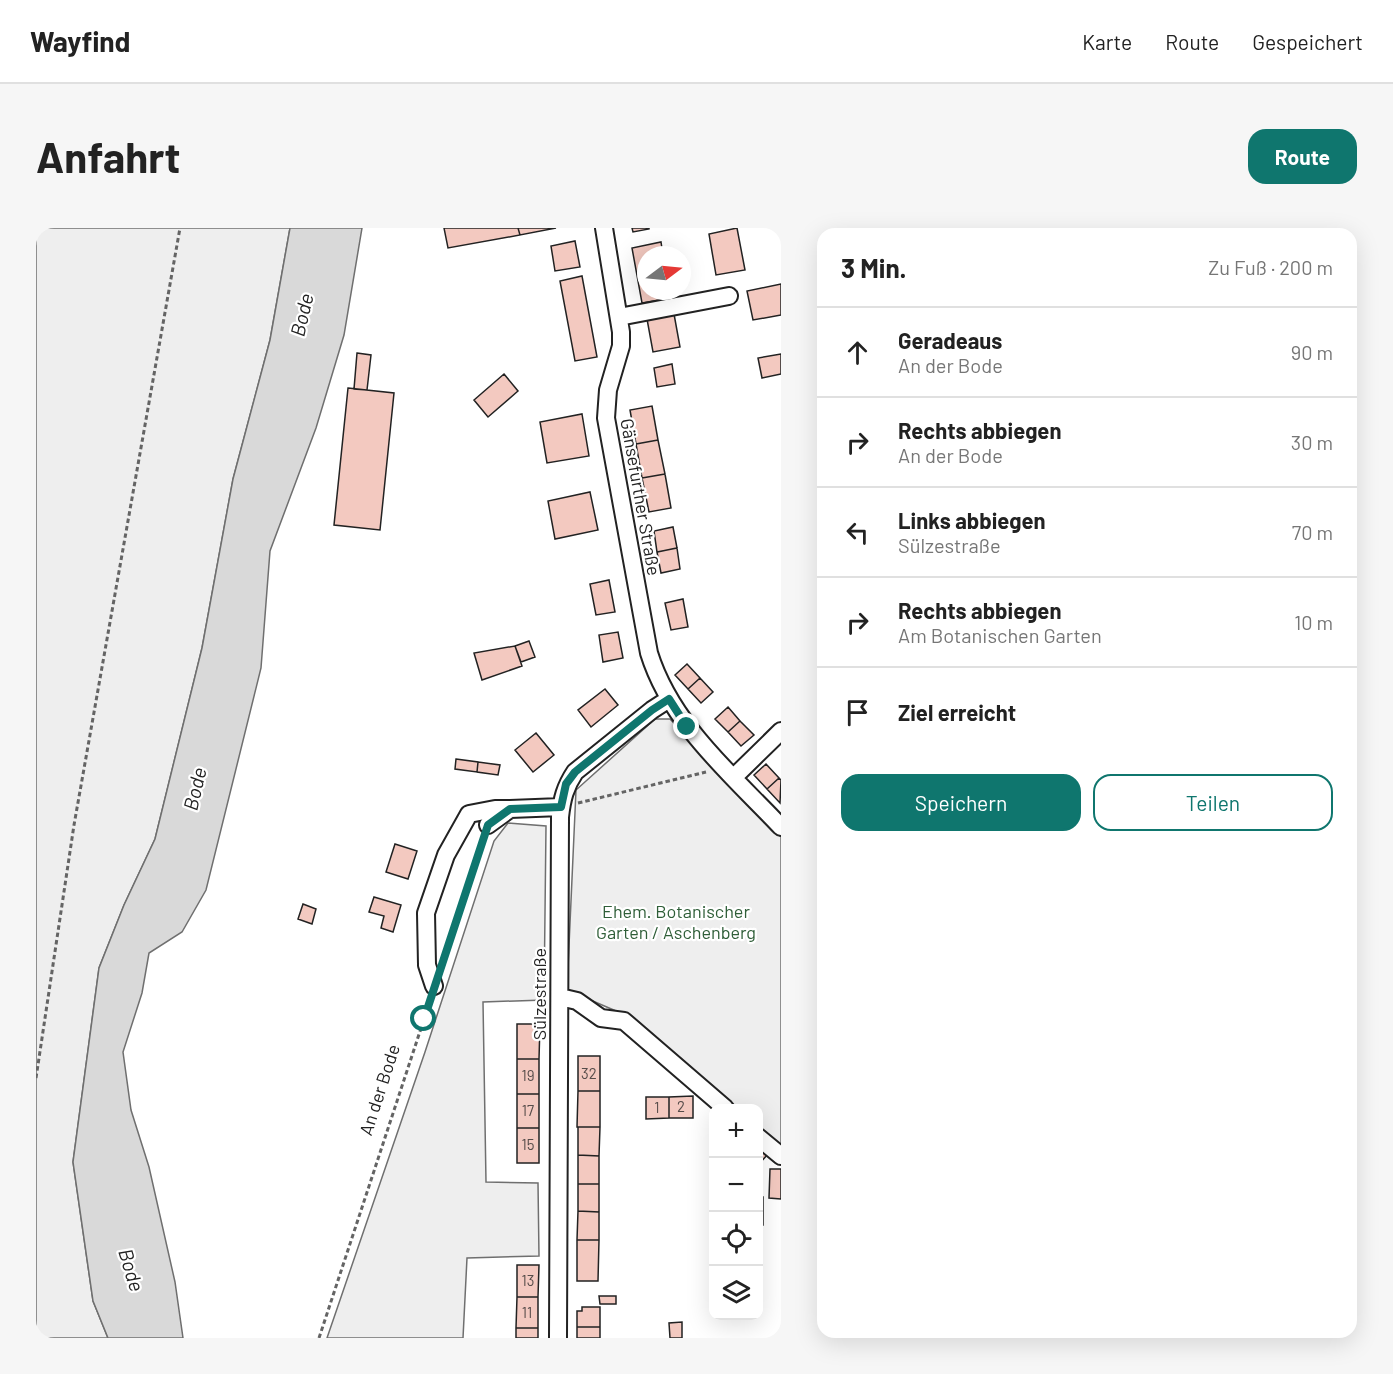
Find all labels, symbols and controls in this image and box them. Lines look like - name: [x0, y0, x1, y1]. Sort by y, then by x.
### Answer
- text: Wayfind: [30, 24, 130, 58]
- text: Karte: [1082, 29, 1132, 54]
- text: Route: [1165, 29, 1219, 54]
- text: Gespeichert: [1252, 29, 1363, 54]
- button: Route: [1248, 129, 1357, 184]
- text: Anfahrt: [36, 131, 181, 181]
- north arrow: [637, 246, 691, 300]
- text: 3 Min.: [841, 252, 907, 283]
- text: Zu Fuß · 200 m: [1208, 255, 1333, 279]
- water label: Bode: [284, 291, 318, 339]
- text: Geradeaus: [898, 327, 1002, 353]
- icon: ahead: [841, 336, 874, 369]
- text: 90 m: [1291, 340, 1333, 364]
- text: An der Bode: [898, 353, 1003, 377]
- street label: Gänsefurther Straße: [616, 417, 666, 577]
- text: Rechts abbiegen: [898, 417, 1061, 443]
- icon: right: [841, 426, 874, 459]
- text: 30 m: [1291, 430, 1333, 454]
- text: An der Bode: [898, 443, 1003, 467]
- text: Links abbiegen: [898, 507, 1046, 533]
- icon: left: [841, 516, 874, 549]
- text: 70 m: [1292, 520, 1333, 544]
- text: Sülzestraße: [898, 533, 1001, 557]
- text: Rechts abbiegen: [898, 597, 1061, 623]
- icon: right: [841, 606, 874, 639]
- text: 10 m: [1294, 610, 1333, 634]
- text: Am Botanischen Garten: [898, 623, 1102, 647]
- icon: arrive: [841, 696, 874, 729]
- text: Ziel erreicht: [898, 699, 1016, 725]
- route end: [673, 713, 699, 739]
- water label: Bode: [177, 765, 211, 813]
- button: Speichern: [841, 774, 1081, 831]
- button: Teilen: [1093, 774, 1333, 831]
- park label: Ehem. Botanischer Garten / Aschenberg: [596, 900, 756, 943]
- street label: Sülzestraße: [528, 948, 550, 1040]
- route start: [410, 1005, 436, 1031]
- street label: An der Bode: [354, 1041, 404, 1138]
- house number: 32: [581, 1064, 597, 1082]
- house number: 19: [521, 1066, 535, 1084]
- house number: 2: [677, 1097, 685, 1115]
- house number: 1: [654, 1098, 660, 1116]
- house number: 17: [522, 1101, 534, 1119]
- map controls: [709, 1104, 763, 1320]
- button: +: [709, 1104, 763, 1158]
- house number: 15: [522, 1135, 534, 1153]
- button: −: [709, 1158, 763, 1212]
- button: locate: [709, 1212, 763, 1266]
- water label: Bode: [114, 1245, 150, 1294]
- button: layers: [709, 1266, 763, 1320]
- house number: 13: [522, 1271, 534, 1289]
- house number: 11: [522, 1303, 532, 1321]

